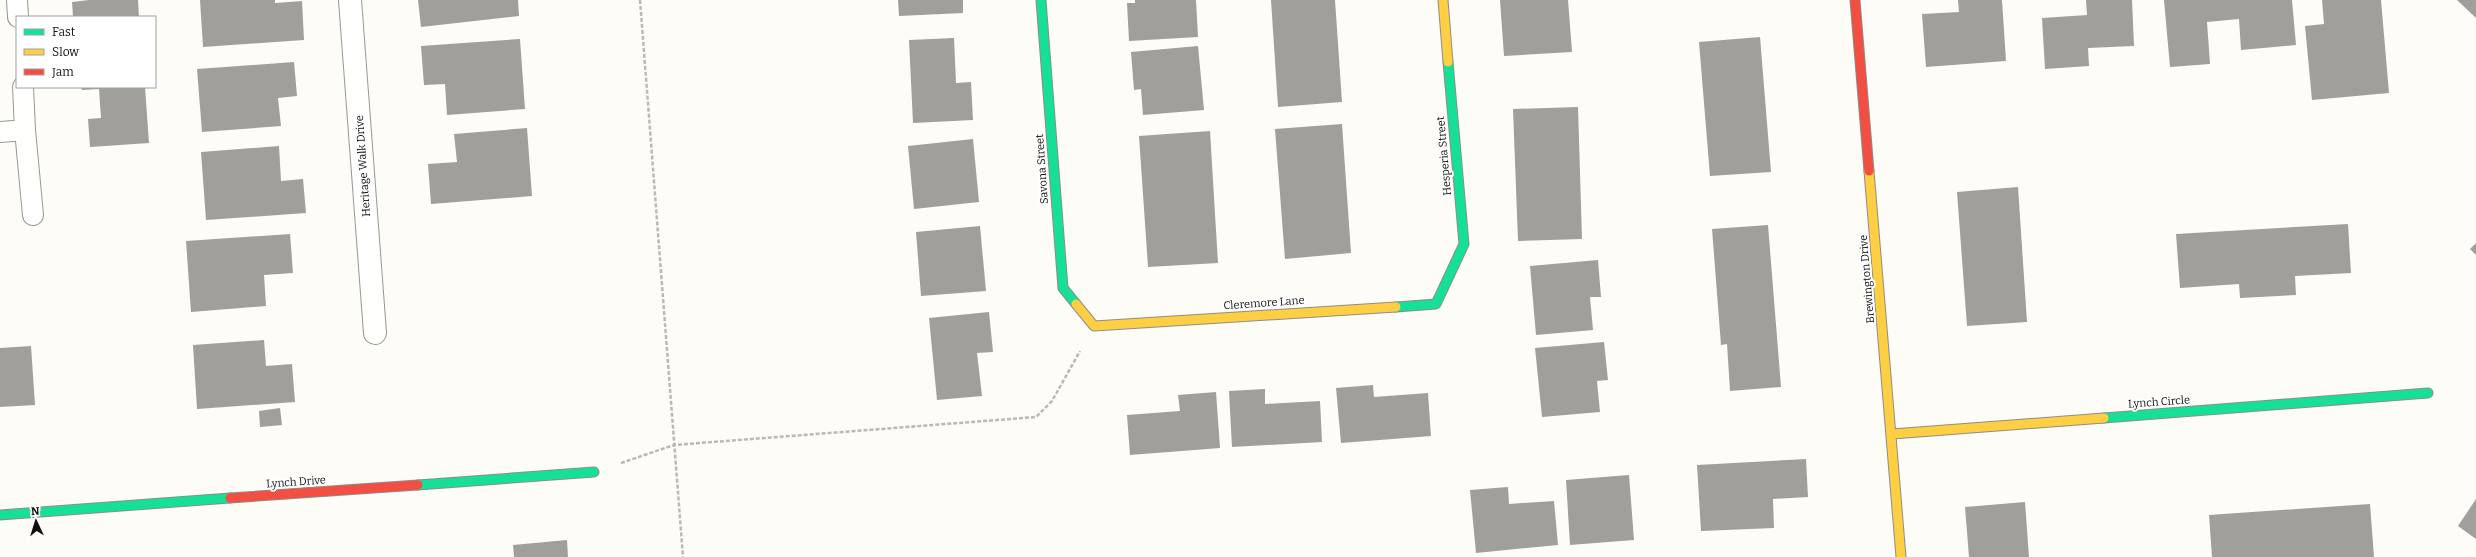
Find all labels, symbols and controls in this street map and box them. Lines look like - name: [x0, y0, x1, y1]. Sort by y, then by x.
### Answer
- legend: [16, 16, 156, 88]
- text: Fast: [52, 25, 76, 39]
- text: Slow: [52, 45, 79, 59]
- text: Jam: [51, 65, 74, 79]
- street label: Heritage Walk Drive: [353, 115, 373, 217]
- street label: Hesperia Street: [1434, 116, 1454, 196]
- street label: Savona Street: [1033, 134, 1051, 204]
- street label: Brewington Drive: [1857, 234, 1877, 324]
- street label: Cleremore Lane: [1223, 294, 1305, 312]
- street label: Lynch Circle: [2128, 393, 2190, 411]
- street label: Lynch Drive: [266, 473, 326, 491]
- north arrow: [16, 501, 56, 541]
- text: N: [31, 505, 41, 518]

